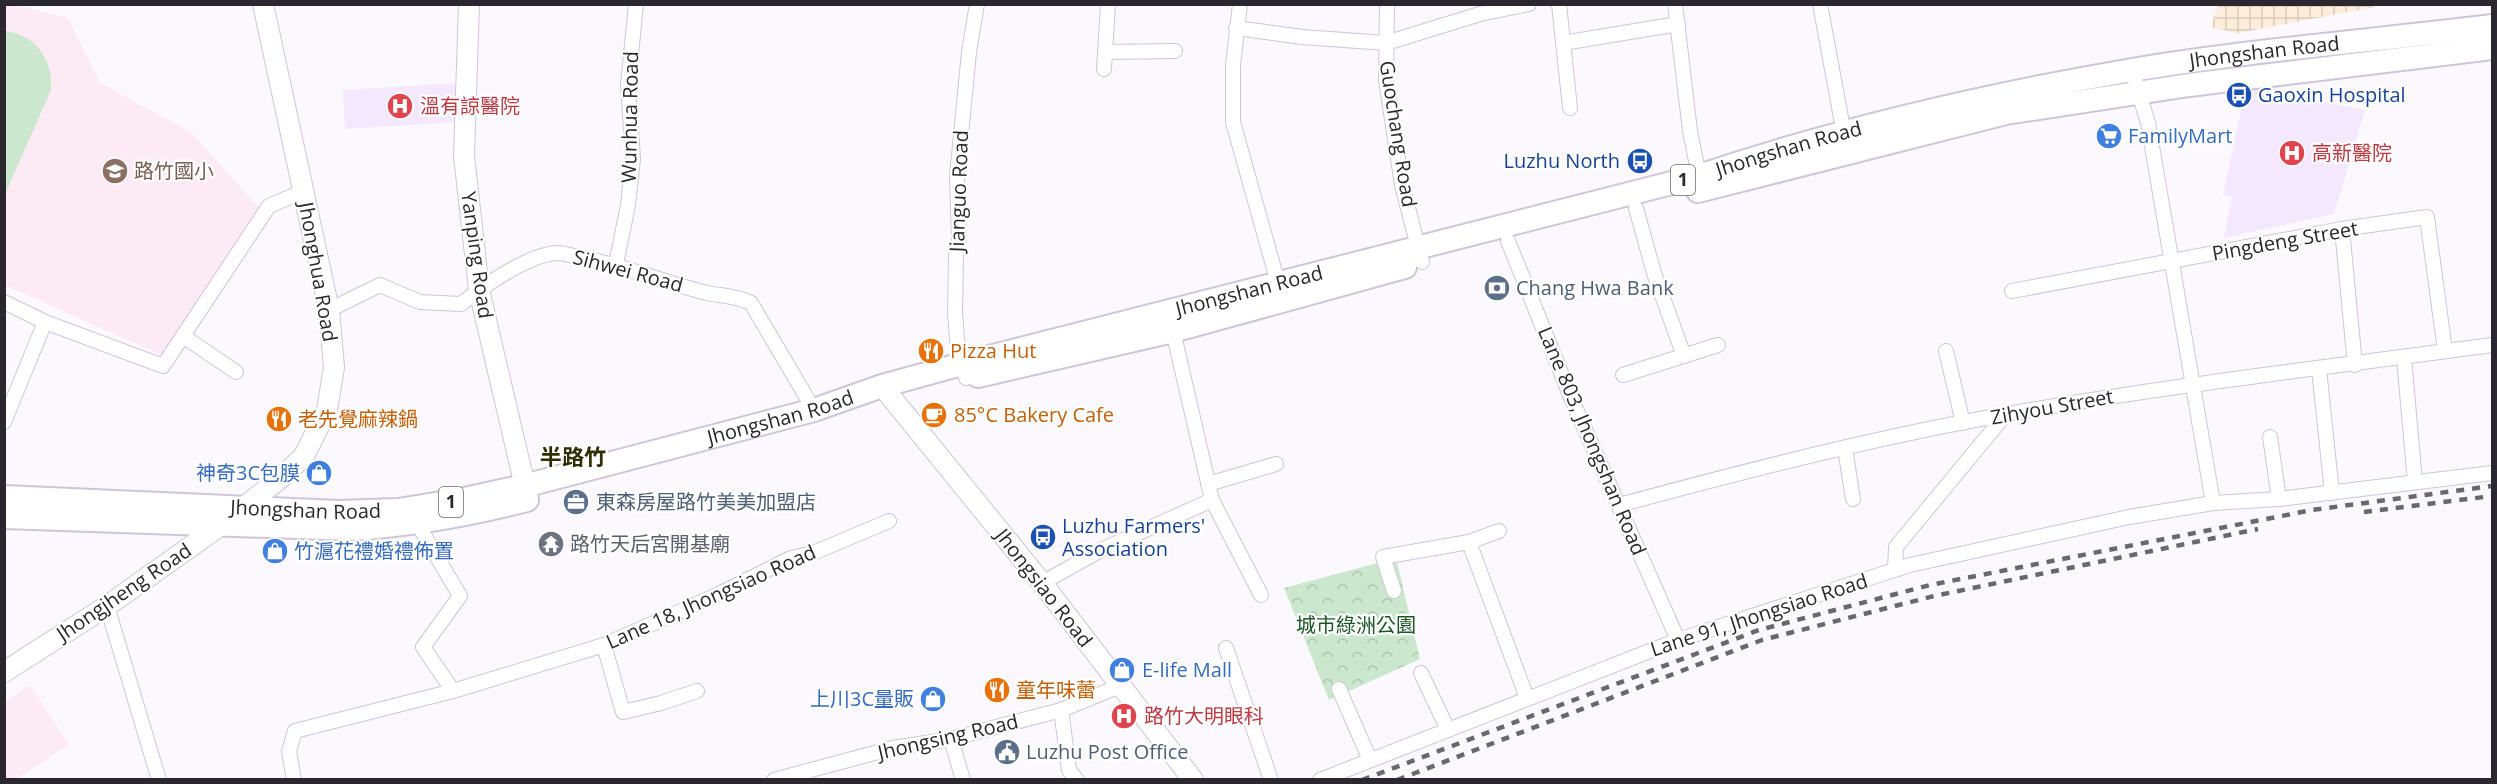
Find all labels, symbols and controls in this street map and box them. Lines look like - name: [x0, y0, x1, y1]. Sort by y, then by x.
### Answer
- street label: Jhongshan Road: [2186, 29, 2341, 74]
- street label: Wunhua Road: [615, 51, 644, 183]
- street label: Guochang Road: [1374, 59, 1423, 209]
- bus stop icon: Gaoxin Hospital: [2224, 80, 2254, 110]
- place label: Gaoxin Hospital: [2258, 81, 2406, 108]
- hospital icon: 溫有諒醫院: [385, 91, 415, 121]
- place label: 溫有諒醫院: [420, 92, 520, 119]
- street label: Jhongshan Road: [1710, 114, 1865, 183]
- supermarket icon: FamilyMart: [2094, 121, 2124, 151]
- place label: FamilyMart: [2128, 122, 2232, 149]
- street label: Jianguo Road: [943, 130, 974, 254]
- hospital icon: 高新醫院: [2277, 138, 2307, 168]
- place label: 高新醫院: [2312, 139, 2392, 166]
- bus stop icon: Luzhu North: [1625, 146, 1655, 176]
- place label: Luzhu North: [1504, 147, 1620, 174]
- school or university icon: 路竹國小: [100, 156, 130, 186]
- place label: 路竹國小: [134, 157, 214, 184]
- road number: 1: [1671, 165, 1695, 195]
- street label: Yanping Road: [455, 190, 500, 320]
- street label: Jhonghua Road: [293, 198, 344, 344]
- street label: Pingdeng Street: [2210, 214, 2360, 267]
- street label: Sihwei Road: [570, 243, 686, 298]
- street label: Jhongshan Road: [1171, 259, 1326, 322]
- bank icon: Chang Hwa Bank: [1482, 273, 1512, 303]
- place label: Chang Hwa Bank: [1516, 274, 1674, 301]
- street label: Lane 803, Jhongshan Road: [1532, 322, 1653, 559]
- restaurant icon: Pizza Hut: [916, 336, 946, 366]
- place label: Pizza Hut: [950, 337, 1036, 364]
- street label: Zihyou Street: [1988, 382, 2115, 431]
- street label: Jhongshan Road: [702, 383, 857, 451]
- cafe icon: 85°C Bakery Cafe: [919, 400, 949, 430]
- place label: 85°C Bakery Cafe: [954, 401, 1114, 428]
- restaurant icon: 老先覺麻辣鍋: [264, 404, 294, 434]
- place label: 老先覺麻辣鍋: [298, 405, 418, 432]
- district label: 半路竹: [540, 441, 606, 471]
- shop icon: 神奇3C包膜: [304, 458, 334, 488]
- place label: 神奇3C包膜: [196, 459, 300, 486]
- road number: 1: [439, 487, 463, 517]
- office icon: 東森房屋路竹美美加盟店: [561, 487, 591, 517]
- place label: 東森房屋路竹美美加盟店: [596, 488, 816, 515]
- street label: Jhongshan Road: [228, 493, 382, 525]
- place label: Luzhu Farmers' Association: [1062, 512, 1205, 562]
- street label: Jhongsiao Road: [988, 521, 1099, 653]
- bus stop icon: Luzhu Farmers' Association: [1028, 522, 1058, 552]
- temple icon: 路竹天后宮開基廟: [536, 529, 566, 559]
- place label: 路竹天后宮開基廟: [570, 530, 730, 557]
- street label: Jhongjheng Road: [49, 536, 197, 648]
- shop icon: 竹滬花禮婚禮佈置: [260, 536, 290, 566]
- place label: 竹滬花禮婚禮佈置: [294, 537, 454, 564]
- street label: Lane 18, Jhongsiao Road: [602, 538, 820, 655]
- street label: Lane 91, Jhongsiao Road: [1647, 567, 1871, 662]
- park label: 城市綠洲公園: [1296, 611, 1416, 638]
- shop icon: E-life Mall: [1107, 655, 1137, 685]
- place label: E-life Mall: [1142, 656, 1232, 683]
- restaurant icon: 童年味蕾: [982, 675, 1012, 705]
- place label: 童年味蕾: [1016, 676, 1096, 703]
- shop icon: 上川3C量販: [918, 684, 948, 714]
- place label: 上川3C量販: [810, 685, 914, 712]
- hospital icon: 路竹大明眼科: [1109, 701, 1139, 731]
- place label: 路竹大明眼科: [1144, 702, 1264, 729]
- street label: Jhongsing Road: [873, 707, 1021, 766]
- public building icon: Luzhu Post Office: [992, 737, 1022, 767]
- place label: Luzhu Post Office: [1026, 738, 1189, 765]

